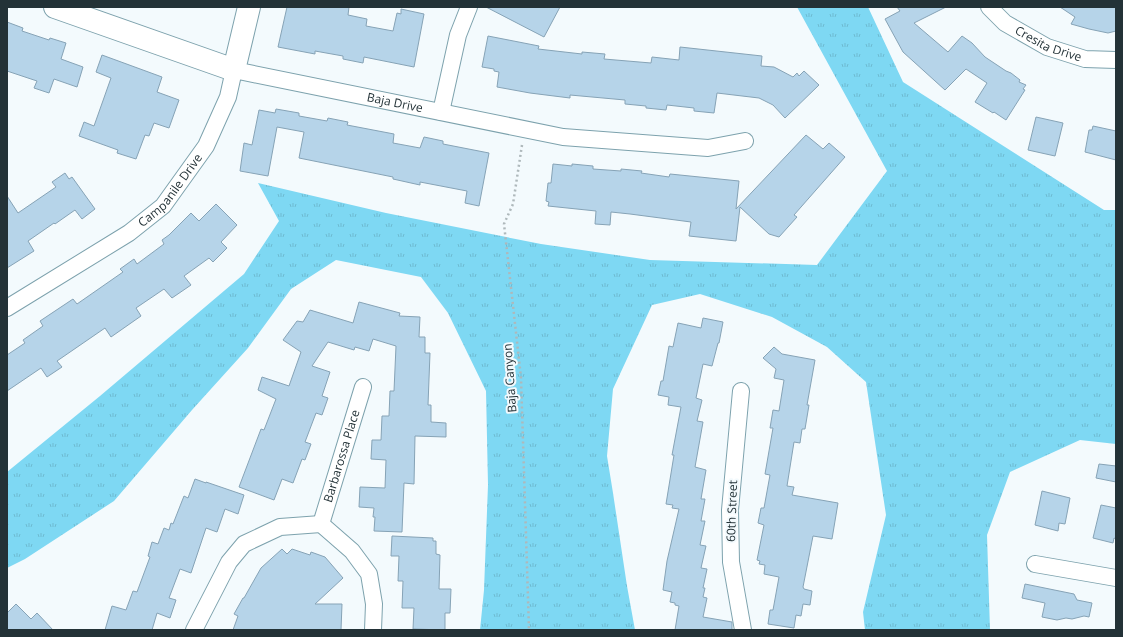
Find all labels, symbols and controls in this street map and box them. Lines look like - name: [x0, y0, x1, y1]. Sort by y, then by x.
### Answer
- street label: Cresita Drive: [1012, 21, 1084, 65]
- street label: Baja Drive: [366, 88, 425, 116]
- street label: Campanile Drive: [134, 150, 206, 231]
- street label: Baja Canyon: [499, 343, 520, 413]
- street label: Barbarossa Place: [319, 407, 364, 504]
- street label: 60th Street: [722, 480, 741, 542]

